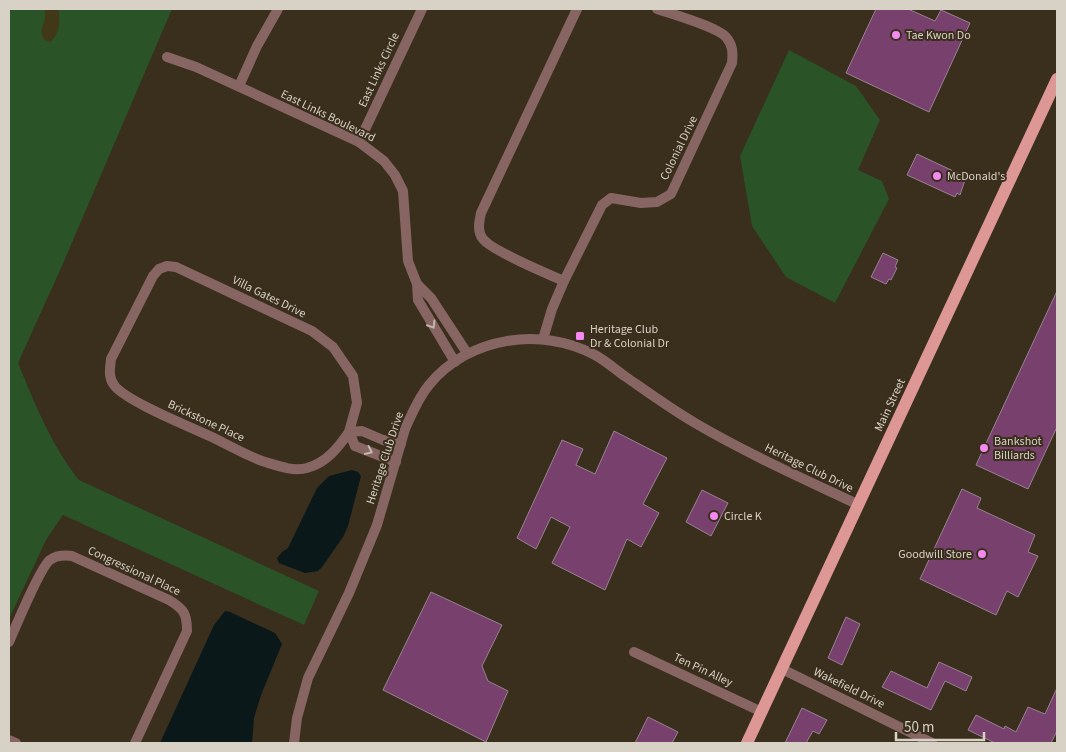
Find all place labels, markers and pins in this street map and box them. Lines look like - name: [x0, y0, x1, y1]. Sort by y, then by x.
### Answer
- place label: Tae Kwon Do: [906, 27, 971, 44]
- marker: Tae Kwon Do: [890, 29, 902, 41]
- place label: McDonald's: [947, 168, 1005, 185]
- marker: McDonald's: [931, 170, 943, 182]
- place label: Heritage Club Dr & Colonial Dr: [590, 321, 670, 352]
- marker: Heritage Club Dr & Colonial Dr: [574, 330, 586, 342]
- place label: Bankshot Billiards: [994, 433, 1042, 464]
- marker: Bankshot Billiards: [978, 442, 990, 454]
- place label: Circle K: [724, 508, 762, 525]
- marker: Circle K: [708, 510, 720, 522]
- place label: Goodwill Store: [898, 546, 972, 563]
- marker: Goodwill Store: [976, 548, 988, 560]

